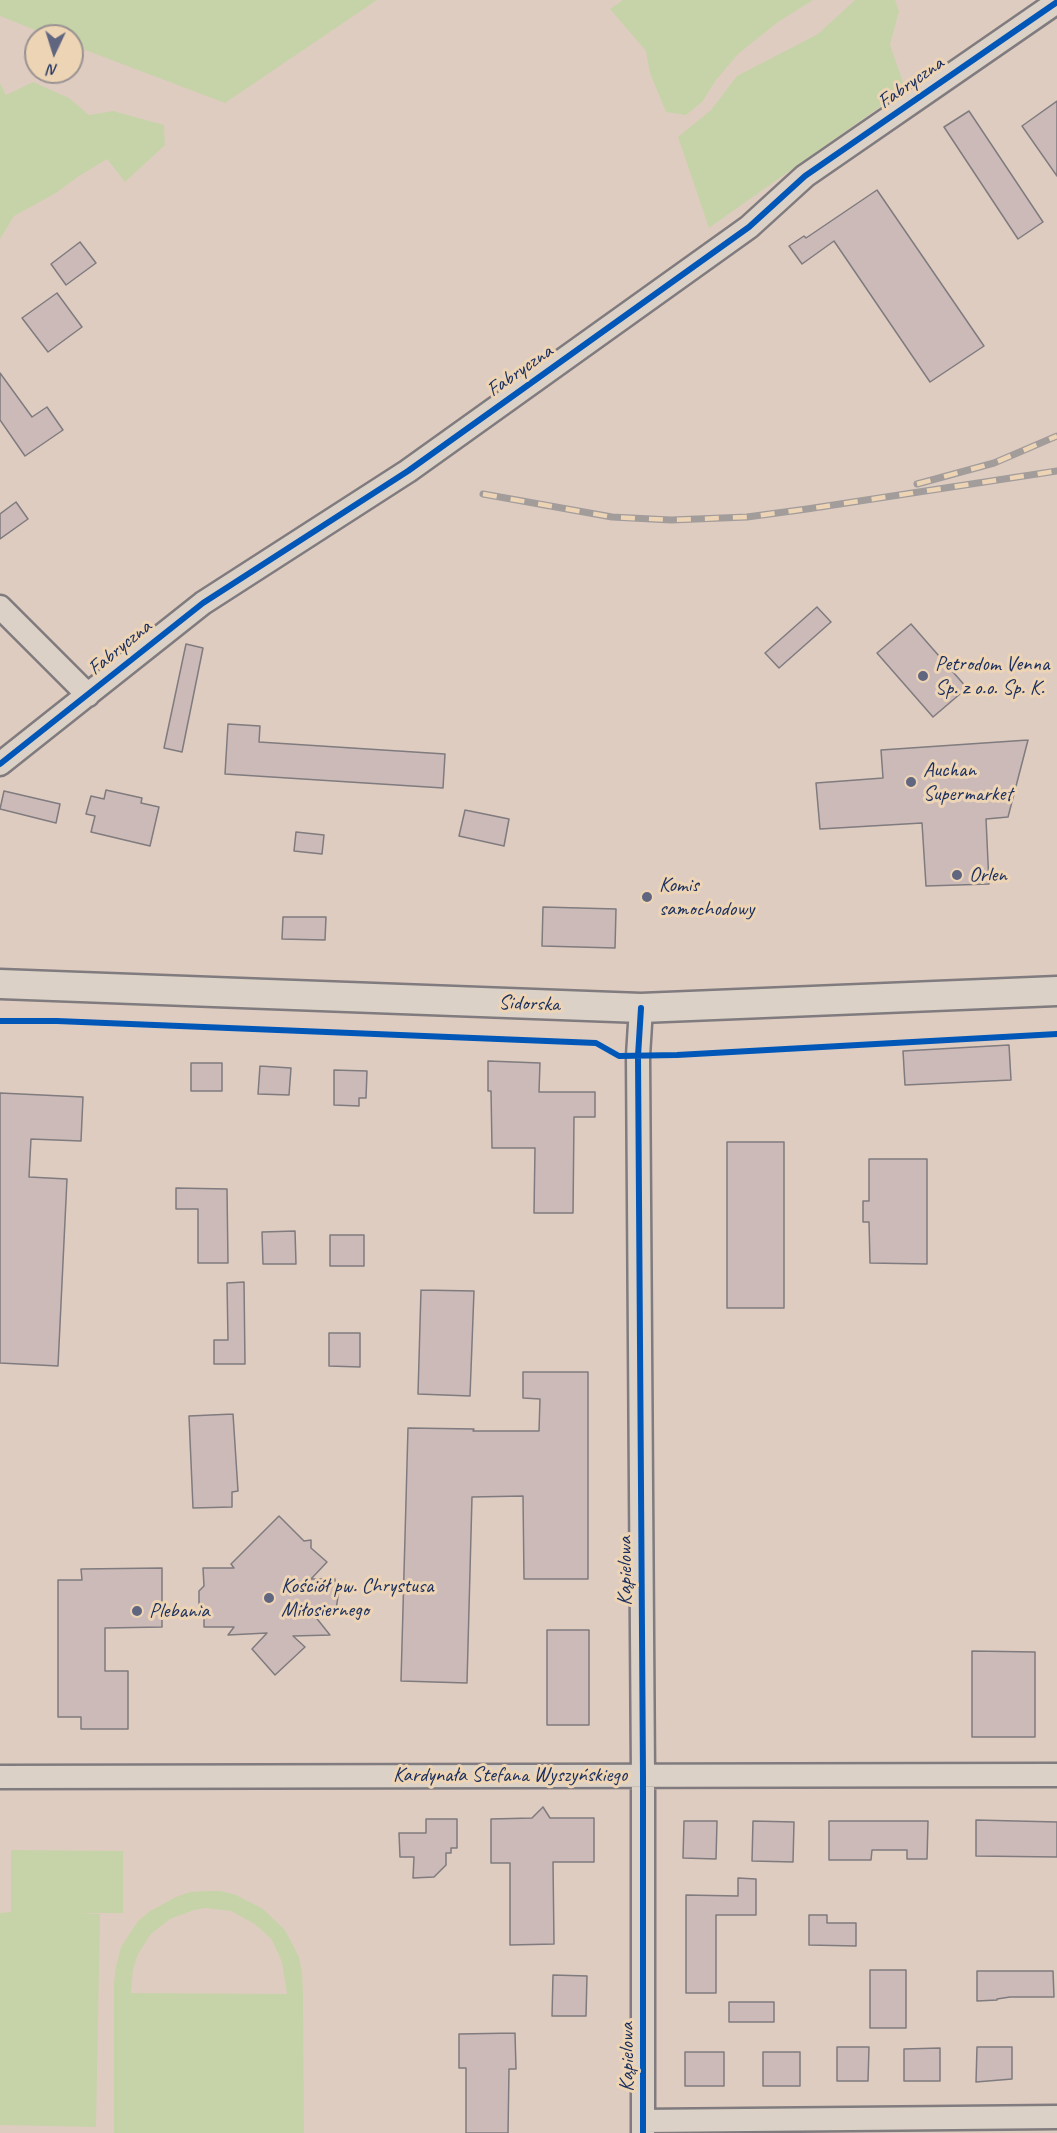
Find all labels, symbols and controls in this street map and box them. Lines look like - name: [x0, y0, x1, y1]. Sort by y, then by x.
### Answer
- north arrow: [24, 24, 84, 84]
- street label: Fabryczna: [873, 51, 949, 115]
- text: N: [47, 60, 59, 80]
- street label: Fabryczna: [482, 339, 558, 403]
- street label: Fabryczna: [83, 615, 157, 681]
- place label: Petrodom Venna Sp. z o.o. Sp. K.: [935, 651, 1049, 701]
- marker: Petrodom Venna Sp. z o.o. Sp. K.: [916, 669, 930, 683]
- place label: Auchan Supermarket: [923, 757, 1012, 807]
- marker: Auchan Supermarket: [904, 775, 918, 789]
- place label: Orlen: [969, 862, 1007, 888]
- marker: Orlen: [950, 868, 964, 882]
- place label: Komis samochodowy: [659, 872, 754, 922]
- marker: Komis samochodowy: [640, 890, 654, 904]
- street label: Sidorska: [498, 990, 560, 1018]
- street label: Kąpielowa: [612, 1536, 638, 1606]
- place label: Kościół pw. Chrystusa Miłosiernego: [281, 1573, 433, 1623]
- marker: Kościół pw. Chrystusa Miłosiernego: [262, 1591, 276, 1605]
- place label: Plebania: [149, 1598, 209, 1624]
- marker: Plebania: [130, 1604, 144, 1618]
- street label: Kardynała Stefana Wyszyńskiego: [393, 1762, 627, 1788]
- street label: Kąpielowa: [614, 2022, 640, 2092]

